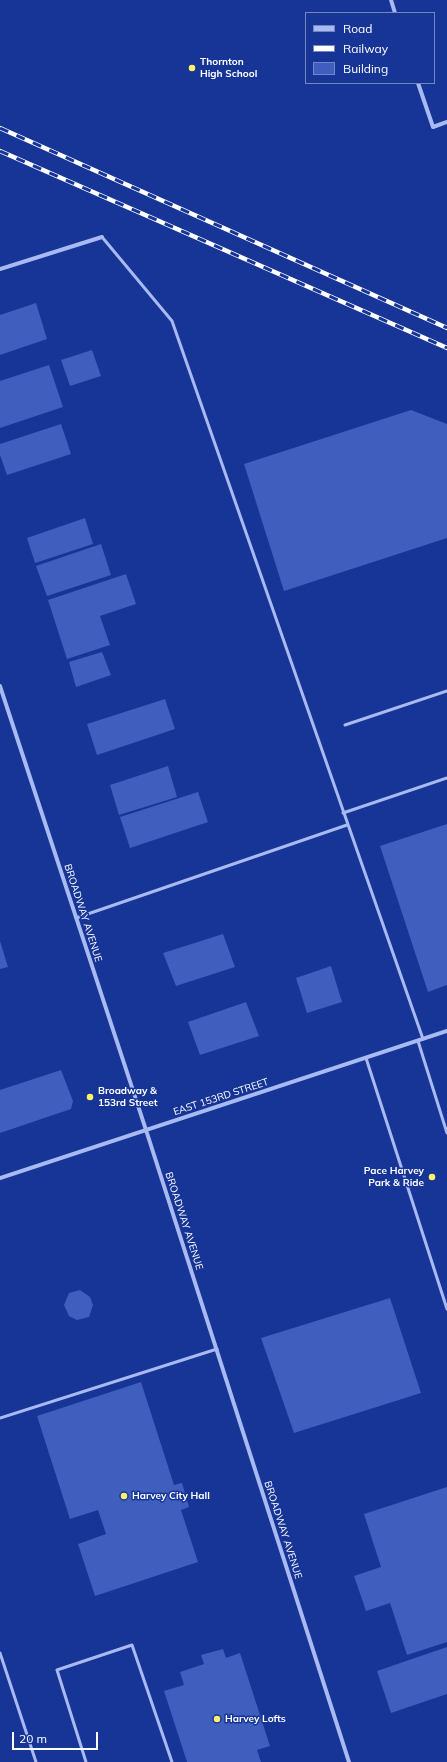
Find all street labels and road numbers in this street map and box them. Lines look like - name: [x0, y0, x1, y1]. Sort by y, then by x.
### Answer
- street label: BROADWAY AVENUE: [62, 863, 104, 963]
- street label: EAST 153RD STREET: [172, 1076, 270, 1118]
- street label: BROADWAY AVENUE: [163, 1171, 205, 1271]
- street label: BROADWAY AVENUE: [262, 1480, 304, 1580]

